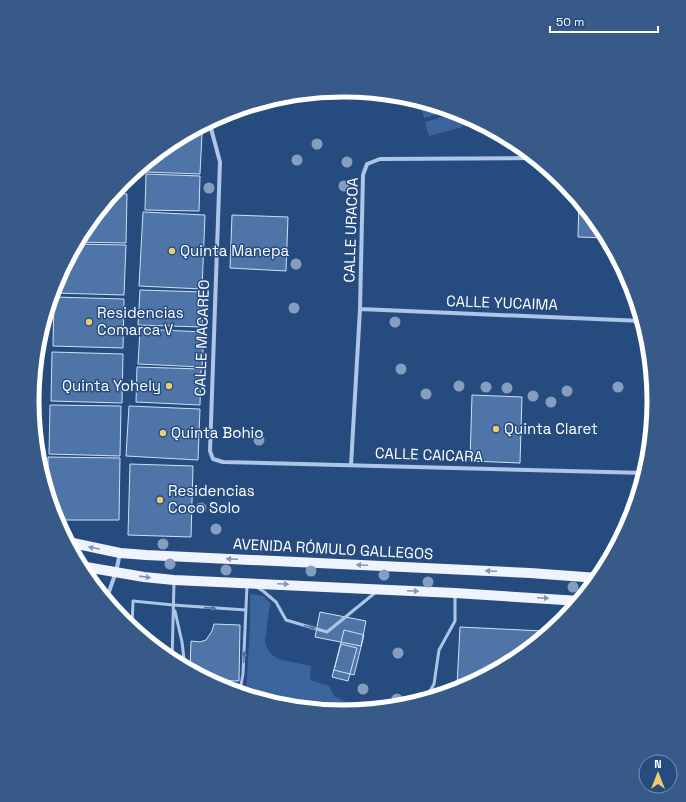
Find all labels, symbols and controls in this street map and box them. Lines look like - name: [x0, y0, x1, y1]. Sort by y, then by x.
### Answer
- scale bar: [550, 8, 658, 34]
- text: 50 m: [556, 14, 584, 30]
- street label: CALLE URACOA: [339, 176, 362, 283]
- place label: Quinta Manepa: [180, 241, 290, 260]
- marker: Quinta Manepa: [167, 246, 177, 256]
- street label: CALLE MACAREO: [190, 279, 213, 397]
- street label: CALLE YUCAIMA: [446, 291, 559, 314]
- place label: Residencias Comarca V: [97, 303, 184, 339]
- marker: Residencias Comarca V: [84, 317, 94, 327]
- place label: Quinta Yohely: [62, 376, 161, 395]
- marker: Quinta Yohely: [164, 381, 174, 391]
- place label: Quinta Claret: [504, 419, 598, 438]
- place label: Quinta Bohio: [171, 423, 264, 442]
- marker: Quinta Claret: [491, 424, 501, 434]
- marker: Quinta Bohio: [158, 428, 168, 438]
- street label: CALLE CAICARA: [375, 443, 484, 466]
- place label: Residencias Coco Solo: [168, 481, 255, 517]
- marker: Residencias Coco Solo: [155, 495, 165, 505]
- street label: AVENIDA RÓMULO GALLEGOS: [232, 534, 434, 563]
- one-way arrow: [88, 544, 100, 550]
- one-way arrow: [226, 555, 238, 562]
- one-way arrow: [355, 562, 368, 568]
- one-way arrow: [484, 568, 497, 574]
- one-way arrow: [139, 573, 151, 580]
- one-way arrow: [277, 581, 289, 588]
- one-way arrow: [407, 588, 420, 594]
- one-way arrow: [537, 595, 549, 602]
- one-way arrow: [204, 604, 216, 611]
- one-way arrow: [304, 624, 316, 630]
- one-way arrow: [240, 651, 247, 663]
- north arrow: [638, 754, 678, 794]
- text: N: [654, 757, 662, 771]

